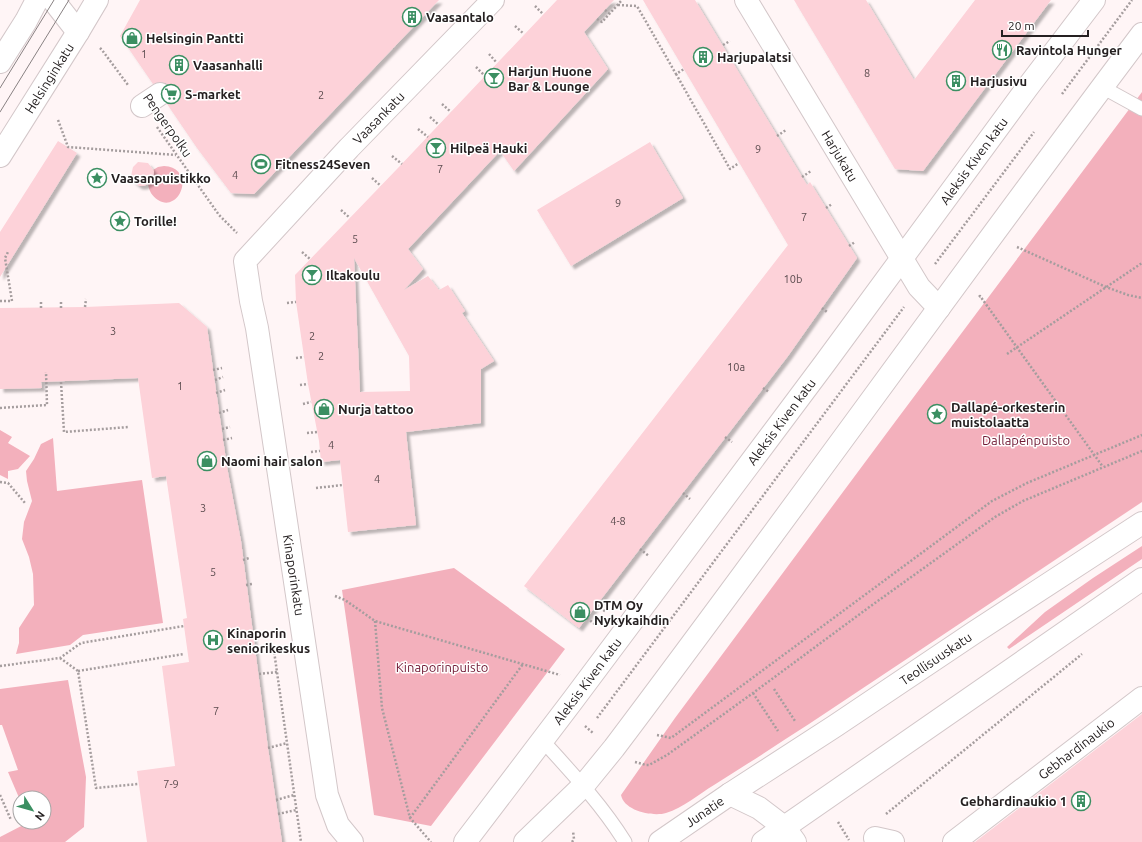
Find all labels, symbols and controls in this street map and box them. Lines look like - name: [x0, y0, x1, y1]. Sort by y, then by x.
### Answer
- building icon: Vaasantalo: [401, 6, 423, 28]
- place label: Vaasantalo: [426, 10, 494, 24]
- scale bar: [1002, 12, 1088, 38]
- text: 20 m: [1008, 19, 1035, 32]
- shop icon: Helsingin Pantti: [121, 27, 143, 49]
- place label: Helsingin Pantti: [146, 31, 244, 45]
- restaurant icon: Ravintola Hunger: [991, 39, 1013, 61]
- street label: Helsinginkatu: [22, 41, 76, 116]
- place label: Ravintola Hunger: [1016, 43, 1123, 57]
- building icon: Harjupalatsi: [692, 46, 714, 68]
- house number: 1: [141, 48, 147, 60]
- place label: Harjupalatsi: [717, 50, 791, 64]
- building icon: Vaasanhalli: [168, 54, 190, 76]
- place label: Vaasanhalli: [193, 58, 263, 72]
- place label: Harjun Huone Bar & Lounge: [508, 64, 592, 93]
- bar icon: Harjun Huone Bar & Lounge: [483, 67, 505, 89]
- house number: 8: [864, 67, 870, 79]
- building icon: Harjusivu: [945, 70, 967, 92]
- place label: Harjusivu: [970, 74, 1027, 88]
- supermarket icon: S-market: [160, 83, 182, 105]
- place label: S-market: [185, 87, 241, 101]
- house number: 2: [318, 89, 324, 101]
- street label: Vaasankatu: [350, 89, 407, 147]
- street label: Pengerpolku: [141, 91, 195, 159]
- street label: Aleksis Kiven katu: [937, 115, 1010, 207]
- street label: Harjukatu: [819, 128, 861, 184]
- bar icon: Hilpeä Hauki: [425, 137, 447, 159]
- place label: Hilpeä Hauki: [450, 141, 527, 155]
- house number: 9: [755, 143, 761, 155]
- sports icon: Fitness24Seven: [250, 153, 272, 175]
- place label: Fitness24Seven: [275, 157, 370, 171]
- house number: 7: [437, 163, 443, 175]
- place icon: Vaasanpuistikko: [86, 167, 108, 189]
- house number: 4: [232, 169, 238, 181]
- place label: Vaasanpuistikko: [111, 171, 211, 185]
- house number: 9: [615, 197, 621, 209]
- place icon: Torille!: [109, 210, 131, 232]
- house number: 7: [801, 211, 807, 223]
- place label: Torille!: [134, 214, 177, 228]
- house number: 5: [352, 233, 358, 245]
- bar icon: Iltakoulu: [301, 264, 323, 286]
- place label: Iltakoulu: [326, 268, 380, 282]
- house number: 10b: [784, 273, 802, 285]
- house number: 3: [110, 325, 116, 337]
- house number: 2: [309, 330, 315, 342]
- house number: 2: [318, 350, 324, 362]
- house number: 10a: [727, 361, 745, 373]
- street label: Aleksis Kiven katu: [744, 376, 818, 468]
- house number: 1: [177, 380, 183, 392]
- shop icon: Nurja tattoo: [313, 398, 335, 420]
- place label: Dallapé-orkesterin muistolaatta: [951, 400, 1065, 429]
- place label: Nurja tattoo: [338, 402, 414, 416]
- place icon: Dallapé-orkesterin muistolaatta: [926, 403, 948, 425]
- park label: Dallapénpuisto: [982, 433, 1070, 447]
- house number: 4: [328, 439, 334, 451]
- shop icon: Naomi hair salon: [196, 450, 218, 472]
- place label: Naomi hair salon: [221, 454, 323, 468]
- house number: 4: [374, 473, 380, 485]
- house number: 3: [200, 502, 206, 514]
- house number: 4-8: [610, 515, 626, 527]
- street label: Kinaporinkatu: [281, 533, 307, 617]
- house number: 5: [210, 566, 216, 578]
- place label: DTM Oy Nykykaihdin: [594, 598, 669, 627]
- shop icon: DTM Oy Nykykaihdin: [569, 601, 591, 623]
- place label: Kinaporin seniorikeskus: [227, 626, 310, 655]
- hospital icon: Kinaporin seniorikeskus: [202, 629, 224, 651]
- street label: Teollisuuskatu: [897, 629, 974, 688]
- street label: Aleksis Kiven katu: [550, 635, 624, 727]
- park label: Kinaporinpuisto: [396, 660, 488, 674]
- house number: 7: [213, 705, 219, 717]
- street label: Gebhardinaukio: [1035, 715, 1117, 782]
- house number: 7-9: [163, 778, 179, 790]
- north arrow: [12, 790, 52, 830]
- building icon: Gebhardinaukio 1: [1070, 790, 1092, 812]
- street label: Junatie: [683, 793, 726, 830]
- place label: Gebhardinaukio 1: [960, 794, 1067, 808]
- text: N: [33, 809, 47, 823]

